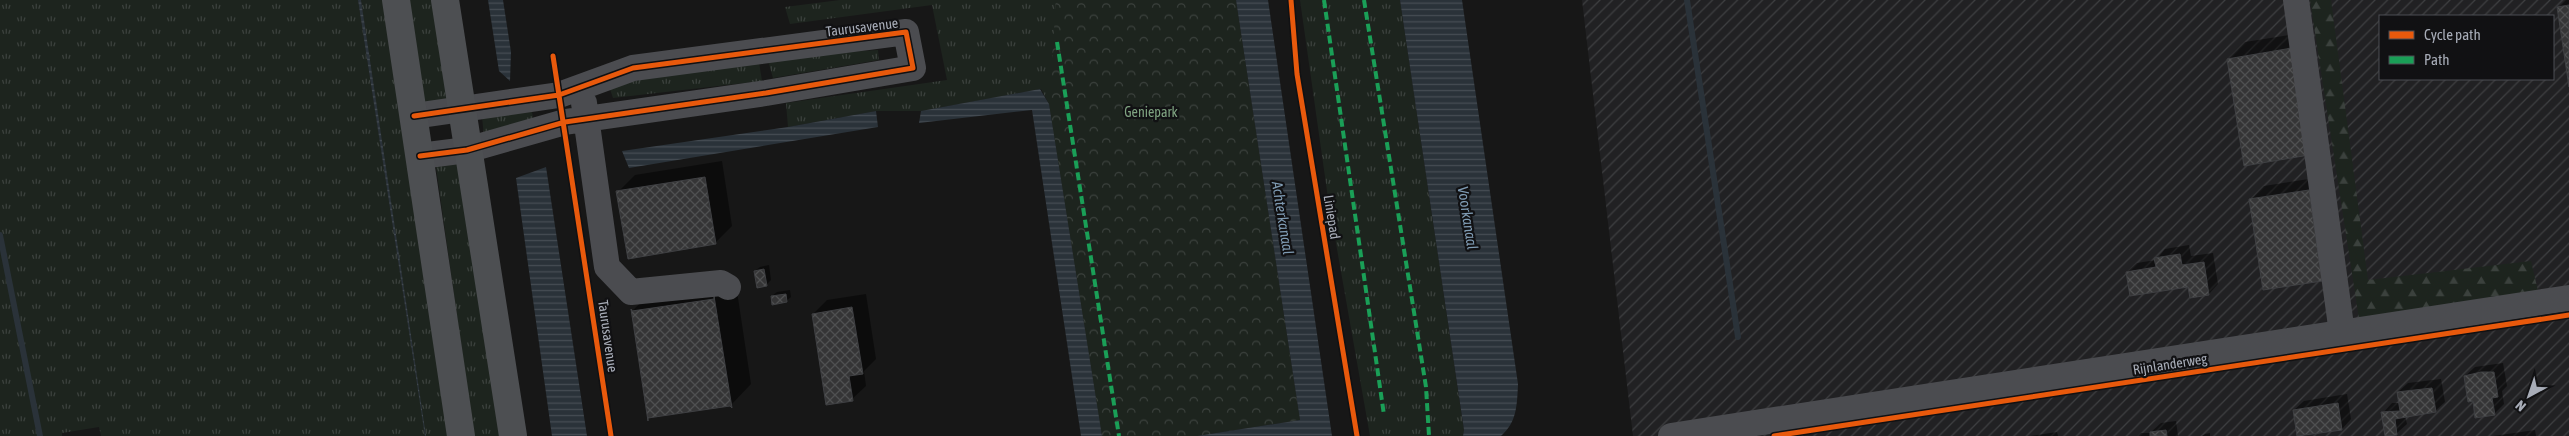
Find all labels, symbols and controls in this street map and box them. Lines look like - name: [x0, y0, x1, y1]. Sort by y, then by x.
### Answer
- street label: Taurusavenue: [825, 15, 899, 39]
- legend: [2379, 15, 2554, 80]
- text: Cycle path: [2424, 26, 2481, 43]
- text: Path: [2424, 51, 2450, 68]
- park label: Geniepark: [1124, 104, 1178, 120]
- water label: Achterkanaal: [1269, 179, 1297, 256]
- water label: Voorkanaal: [1455, 185, 1481, 251]
- street label: Liniepad: [1321, 194, 1343, 240]
- street label: Taurusavenue: [595, 299, 621, 373]
- street label: Rijnlanderweg: [2132, 350, 2208, 378]
- north arrow: [2504, 371, 2554, 421]
- text: N: [2512, 397, 2529, 415]

